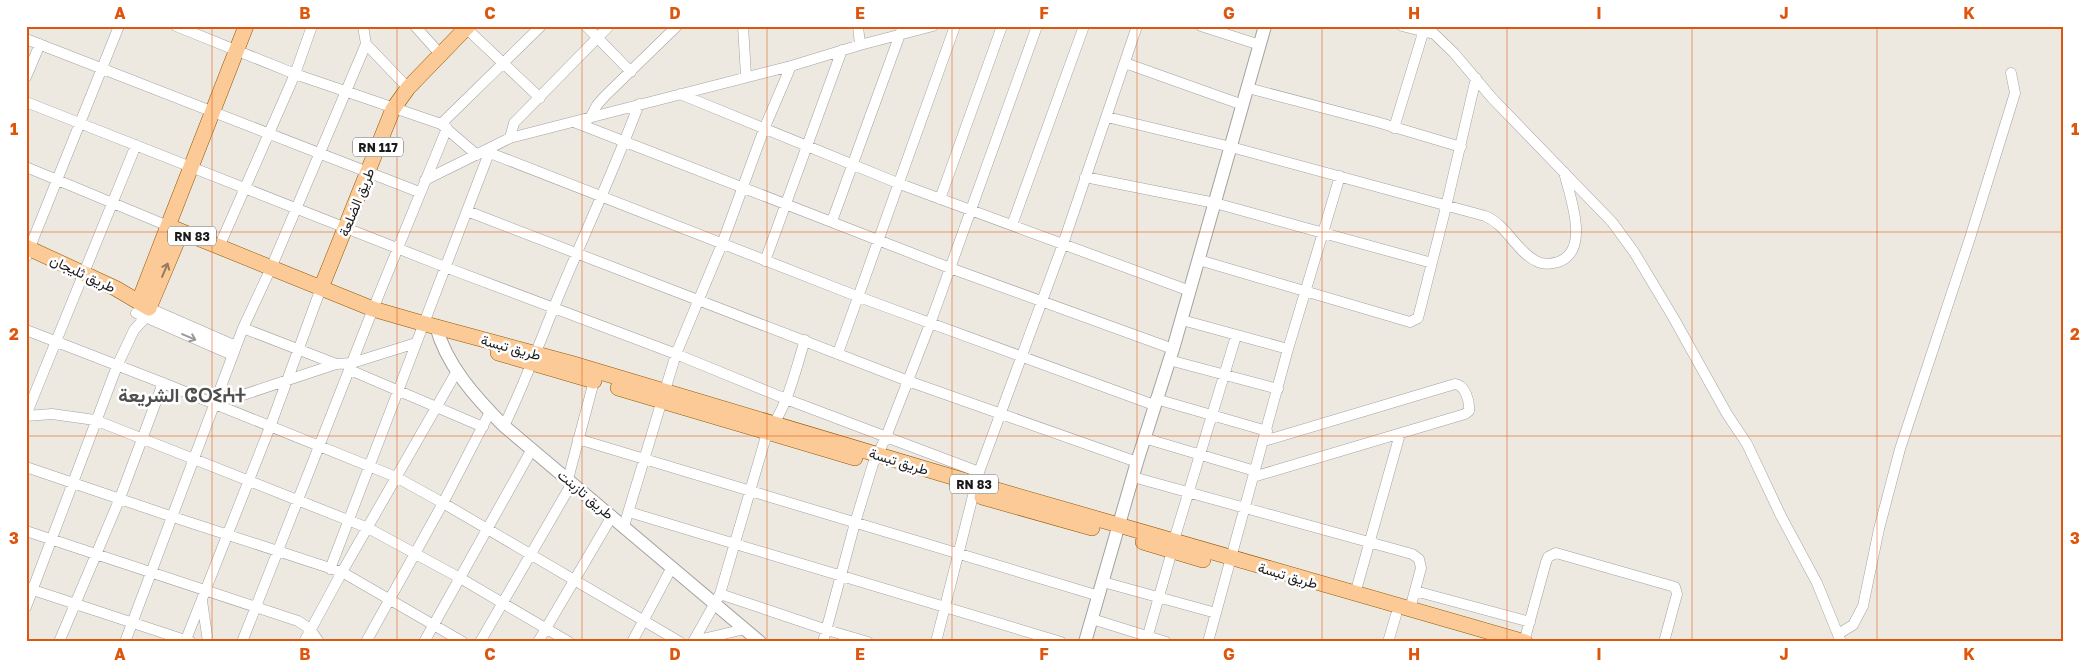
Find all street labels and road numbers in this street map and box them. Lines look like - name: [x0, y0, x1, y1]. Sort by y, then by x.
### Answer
- road number: RN 117: [353, 138, 403, 156]
- street label: طريق الضلعة: [335, 165, 378, 239]
- road number: RN 83: [168, 227, 216, 246]
- street label: طريق ثليجان: [47, 250, 118, 296]
- street label: طريق تبسة: [479, 331, 543, 364]
- street label: طريق تبسة: [867, 444, 931, 479]
- street label: طريق تازبنت: [554, 466, 617, 523]
- road number: RN 83: [950, 474, 998, 494]
- street label: طريق تبسة: [1256, 558, 1320, 593]

